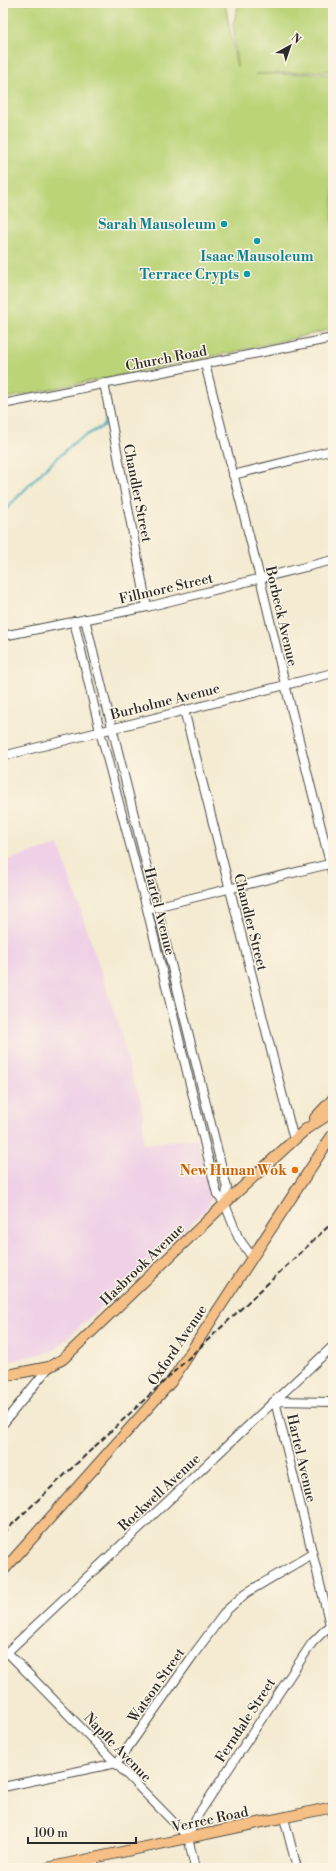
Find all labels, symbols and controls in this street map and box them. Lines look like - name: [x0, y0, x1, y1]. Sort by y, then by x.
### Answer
- north arrow: [270, 26, 310, 66]
- text: N: [288, 31, 304, 47]
- place label: Sarah Mausoleum: [98, 216, 216, 234]
- marker: Sarah Mausoleum: [219, 219, 229, 229]
- marker: Isaac Mausoleum: [252, 236, 262, 246]
- place label: Isaac Mausoleum: [201, 248, 314, 266]
- place label: Terrace Crypts: [140, 266, 239, 284]
- marker: Terrace Crypts: [242, 269, 252, 279]
- street label: Church Road: [124, 342, 208, 376]
- street label: Chandler Street: [119, 443, 155, 544]
- street label: Borbeck Avenue: [261, 563, 301, 668]
- street label: Fillmore Street: [117, 569, 215, 609]
- street label: Burholme Avenue: [108, 680, 222, 725]
- street label: Hartel Avenue: [139, 865, 179, 957]
- street label: Chandler Street: [229, 872, 271, 973]
- place label: New Hunan Wok: [180, 1162, 287, 1180]
- marker: New Hunan Wok: [290, 1165, 300, 1175]
- street label: Hasbrook Avenue: [97, 1220, 189, 1310]
- street label: Oxford Avenue: [144, 1302, 211, 1389]
- street label: Hartel Avenue: [282, 1412, 320, 1504]
- street label: Rockwell Avenue: [115, 1450, 204, 1535]
- street label: Watson Street: [124, 1645, 189, 1727]
- street label: Ferndale Street: [212, 1675, 280, 1766]
- street label: Napfle Avenue: [80, 1709, 155, 1786]
- street label: Verree Road: [169, 1803, 250, 1837]
- scale bar: [28, 1819, 136, 1845]
- text: 100 m: [34, 1826, 68, 1841]

